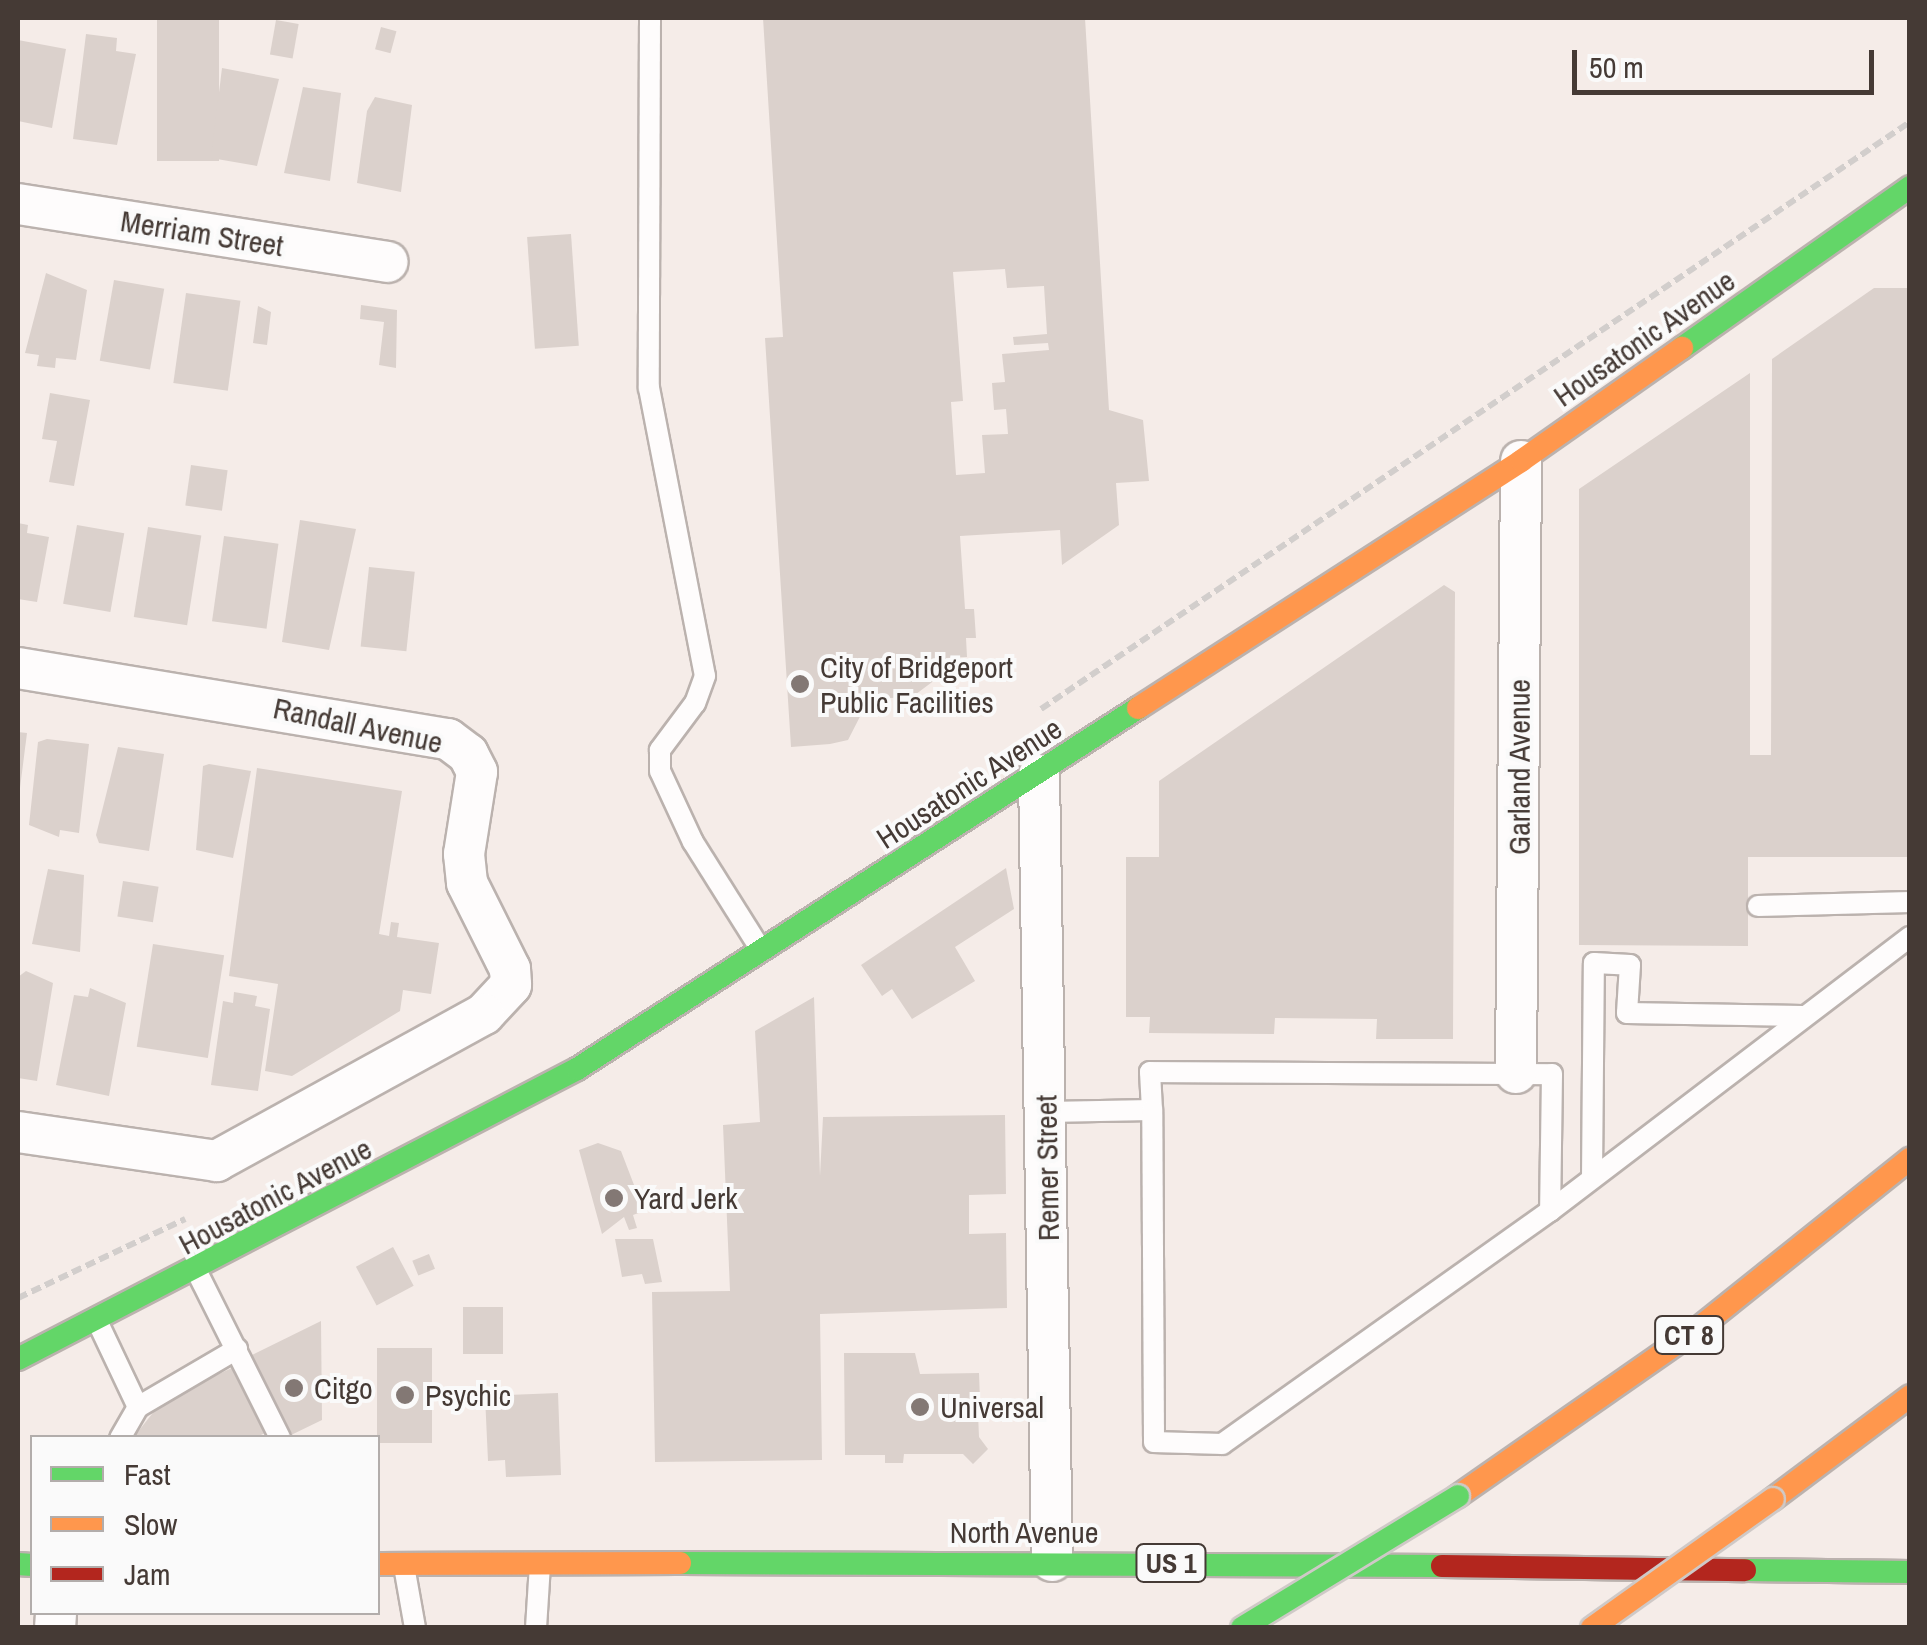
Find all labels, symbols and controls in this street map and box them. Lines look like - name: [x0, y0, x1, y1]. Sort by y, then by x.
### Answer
- scale bar: [1577, 30, 1880, 92]
- text: 50 m: [1589, 47, 1644, 87]
- street label: Merriam Street: [118, 202, 286, 264]
- street label: Housatonic Avenue: [1546, 262, 1742, 414]
- place label: City of Bridgeport Public Facilities: [820, 649, 1013, 720]
- marker: City of Bridgeport Public Facilities: [789, 673, 811, 695]
- street label: Garland Avenue: [1501, 678, 1537, 856]
- street label: Randall Avenue: [270, 689, 446, 761]
- street label: Housatonic Avenue: [869, 710, 1069, 856]
- street label: Remer Street: [1028, 1095, 1066, 1241]
- street label: Housatonic Avenue: [172, 1130, 378, 1262]
- place label: Yard Jerk: [634, 1180, 737, 1216]
- marker: Yard Jerk: [603, 1187, 625, 1209]
- road number: CT 8: [1654, 1312, 1724, 1358]
- place label: Citgo: [314, 1370, 373, 1406]
- marker: Citgo: [283, 1377, 305, 1399]
- place label: Psychic: [425, 1377, 511, 1413]
- marker: Psychic: [394, 1384, 416, 1406]
- place label: Universal: [940, 1389, 1044, 1425]
- marker: Universal: [909, 1396, 931, 1418]
- legend: [30, 1435, 380, 1615]
- text: Fast: [124, 1454, 171, 1494]
- text: Slow: [124, 1504, 177, 1544]
- street label: North Avenue: [949, 1514, 1099, 1550]
- road number: US 1: [1134, 1540, 1208, 1586]
- text: Jam: [124, 1554, 170, 1594]

